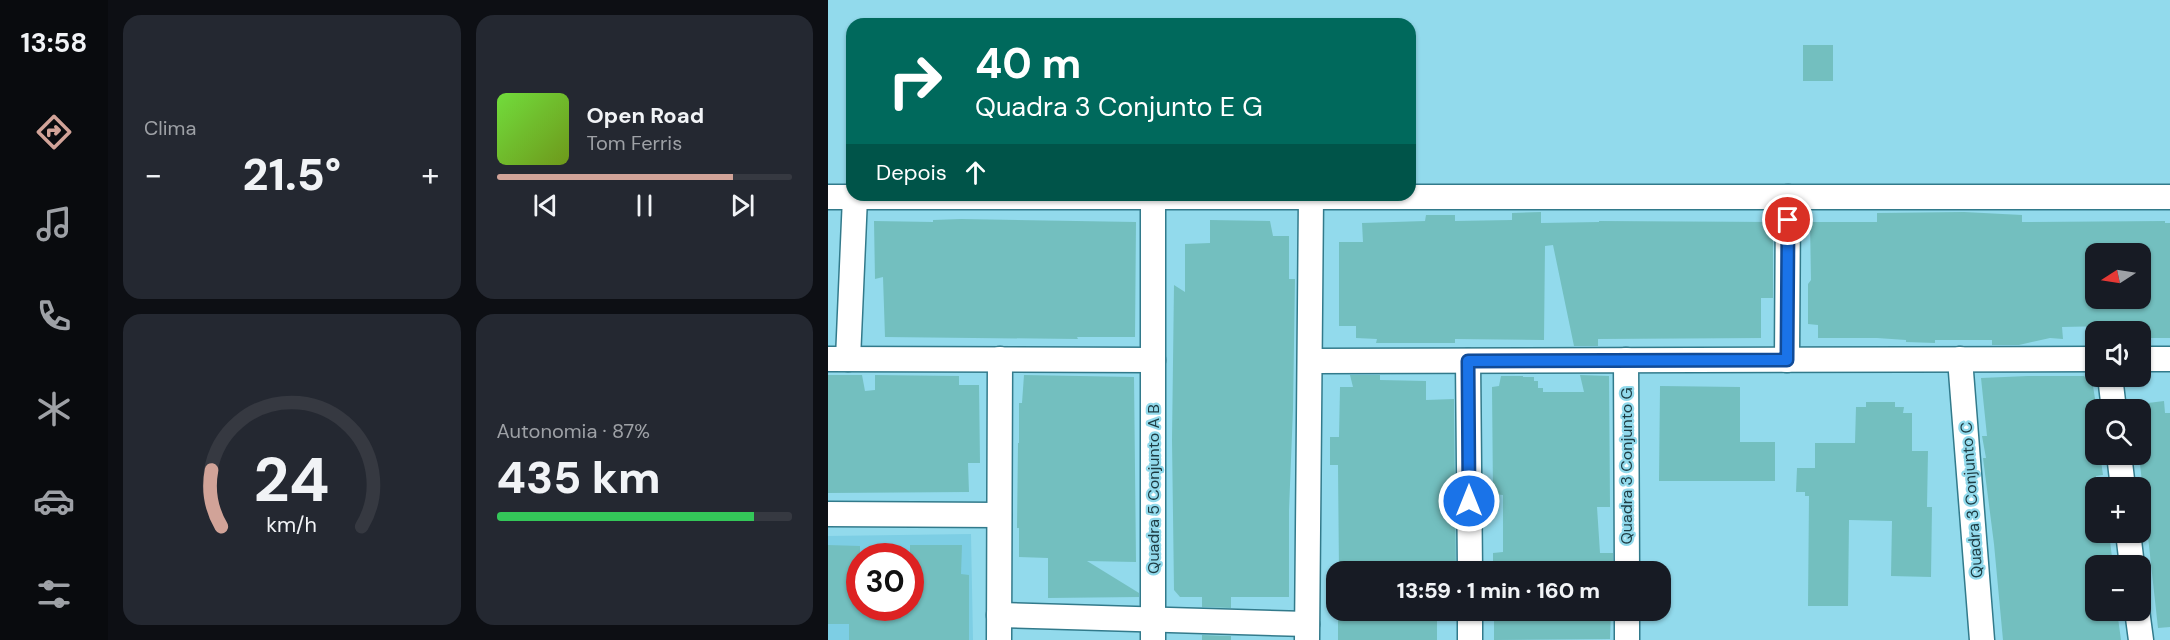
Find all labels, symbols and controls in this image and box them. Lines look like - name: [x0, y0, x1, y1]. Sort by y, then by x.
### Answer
- text: 13:58: [21, 25, 87, 60]
- text: 40 m: [975, 36, 1081, 91]
- icon: right: [876, 42, 954, 120]
- text: Quadra 3 Conjunto E G: [975, 89, 1263, 124]
- text: Open Road: [587, 101, 704, 130]
- icon: directions: [33, 111, 75, 153]
- text: Clima: [144, 115, 196, 141]
- text: Tom Ferris: [587, 130, 682, 156]
- text: 21.5°: [242, 145, 341, 204]
- text: −: [144, 153, 162, 196]
- text: +: [421, 153, 440, 196]
- icon: ahead: [959, 156, 992, 189]
- text: Depois: [876, 158, 947, 187]
- icon: previous: [529, 189, 562, 222]
- icon: pause: [628, 189, 661, 222]
- icon: next: [726, 189, 759, 222]
- pin: [1762, 194, 1813, 245]
- icon: music: [33, 203, 75, 245]
- icon: arrive: [1771, 203, 1804, 236]
- north arrow: [2085, 243, 2151, 309]
- map controls: [2085, 243, 2151, 621]
- icon: phone: [33, 295, 75, 337]
- button: sound: [2085, 321, 2151, 387]
- street label: Quadra 3 Conjunto G: [1616, 387, 1637, 545]
- icon: climate: [33, 388, 75, 430]
- button: search: [2085, 399, 2151, 465]
- street label: Quadra 5 Conjunto A B: [1143, 404, 1164, 574]
- text: Autonomia · 87%: [497, 418, 650, 444]
- street label: Quadra 3 Conjunto C: [1956, 421, 1987, 579]
- text: 24: [254, 439, 330, 520]
- text: 435 km: [497, 448, 661, 507]
- position arrow: [1437, 469, 1501, 533]
- button: +: [2085, 477, 2151, 543]
- icon: car: [33, 480, 75, 522]
- text: km/h: [266, 511, 317, 539]
- speed limit sign: 30: [846, 543, 924, 621]
- button: −: [2085, 555, 2151, 621]
- icon: filters: [33, 573, 75, 615]
- text: 13:59 · 1 min · 160 m: [1397, 576, 1600, 605]

